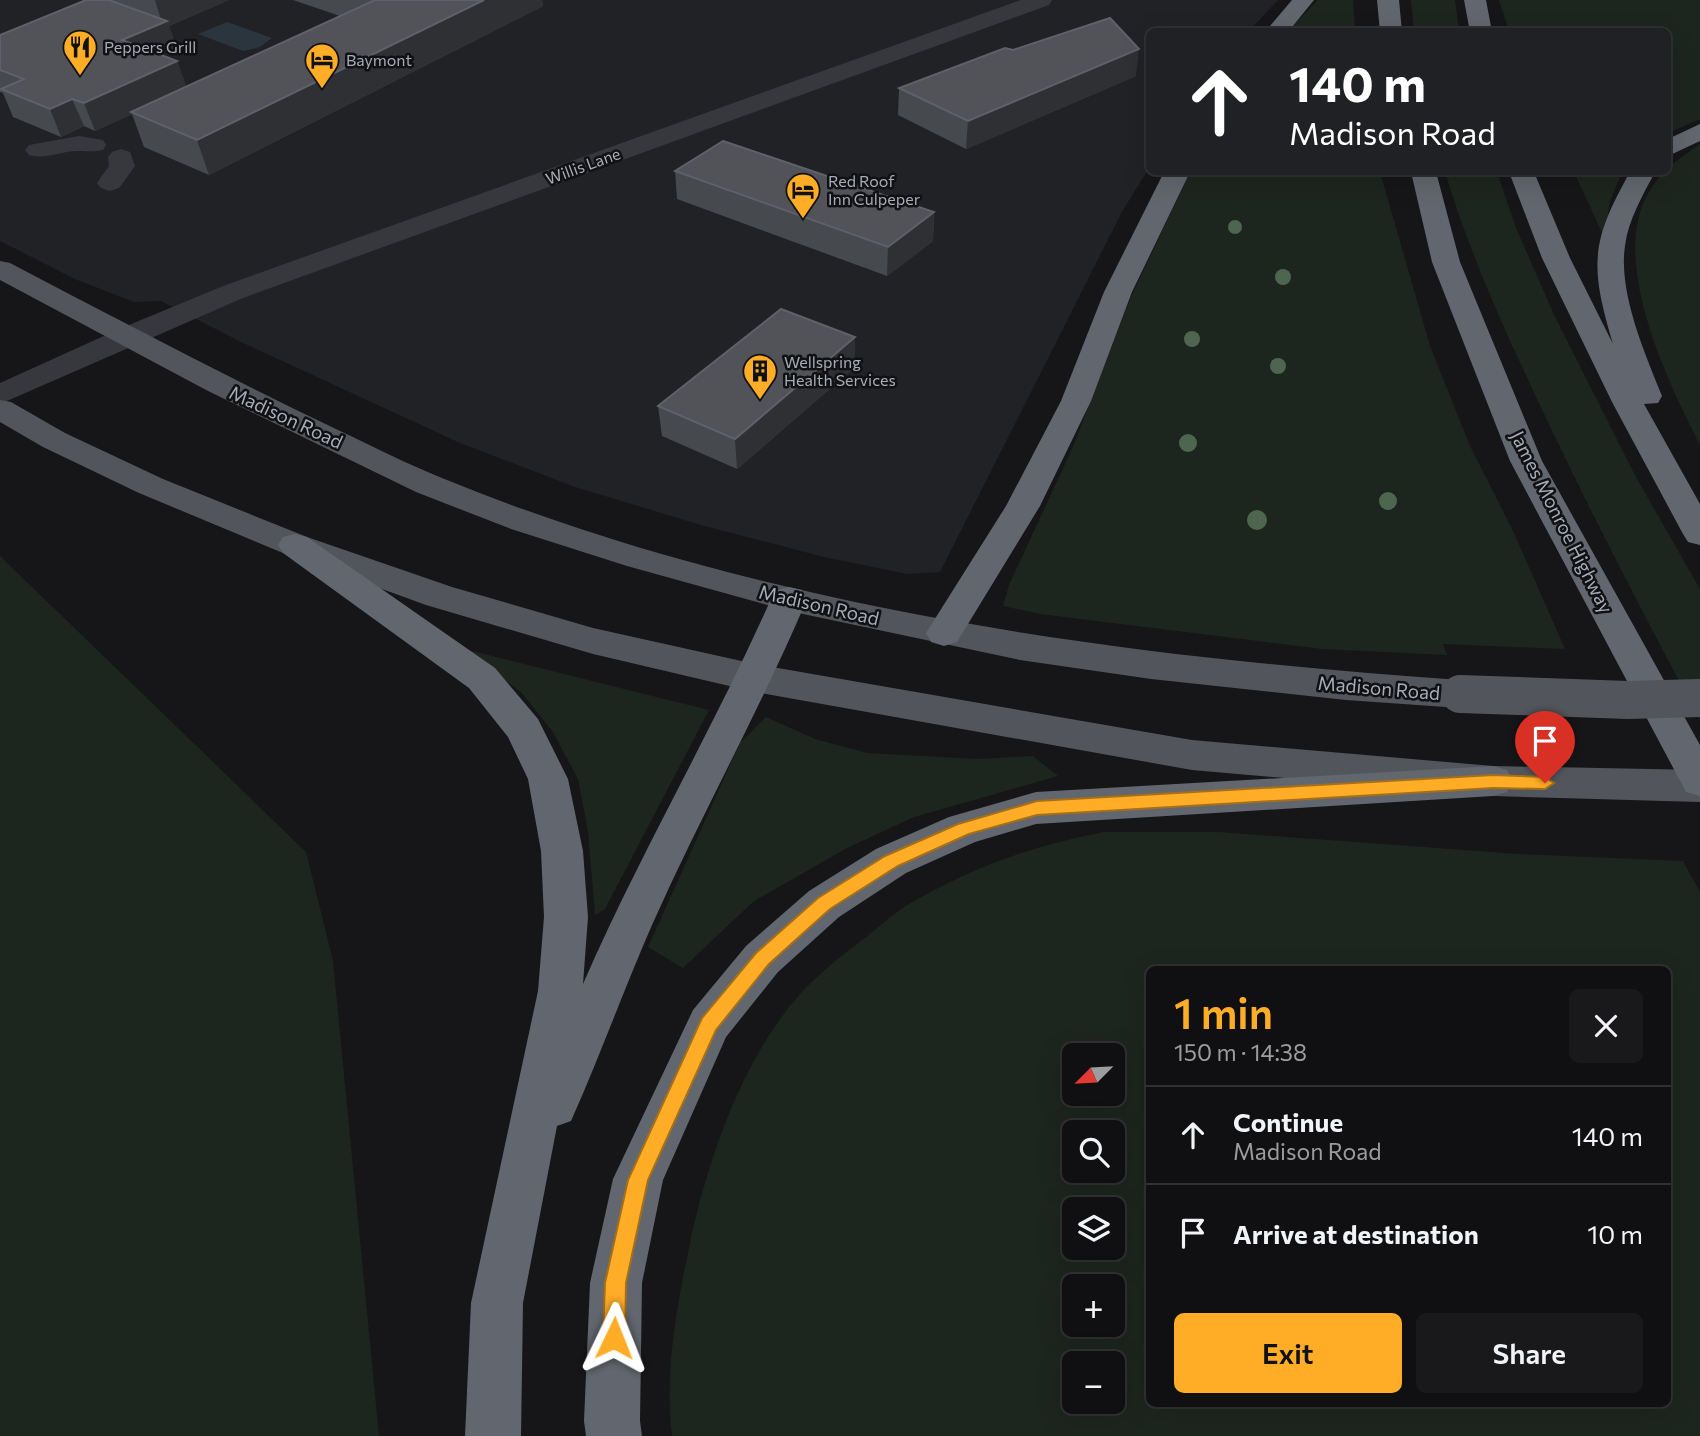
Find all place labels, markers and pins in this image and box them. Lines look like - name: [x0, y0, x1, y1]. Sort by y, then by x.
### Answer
- restaurant icon: Peppers Grill: [61, 28, 99, 77]
- place label: Peppers Grill: [104, 37, 196, 56]
- hotel icon: Baymont: [303, 41, 341, 90]
- place label: Baymont: [346, 50, 412, 69]
- hotel icon: Red Roof Inn Culpeper: [784, 171, 822, 220]
- place label: Red Roof Inn Culpeper: [828, 171, 921, 208]
- building icon: Wellspring Health Services: [741, 352, 779, 401]
- place label: Wellspring Health Services: [784, 352, 896, 389]
- pin: [1515, 711, 1575, 783]

